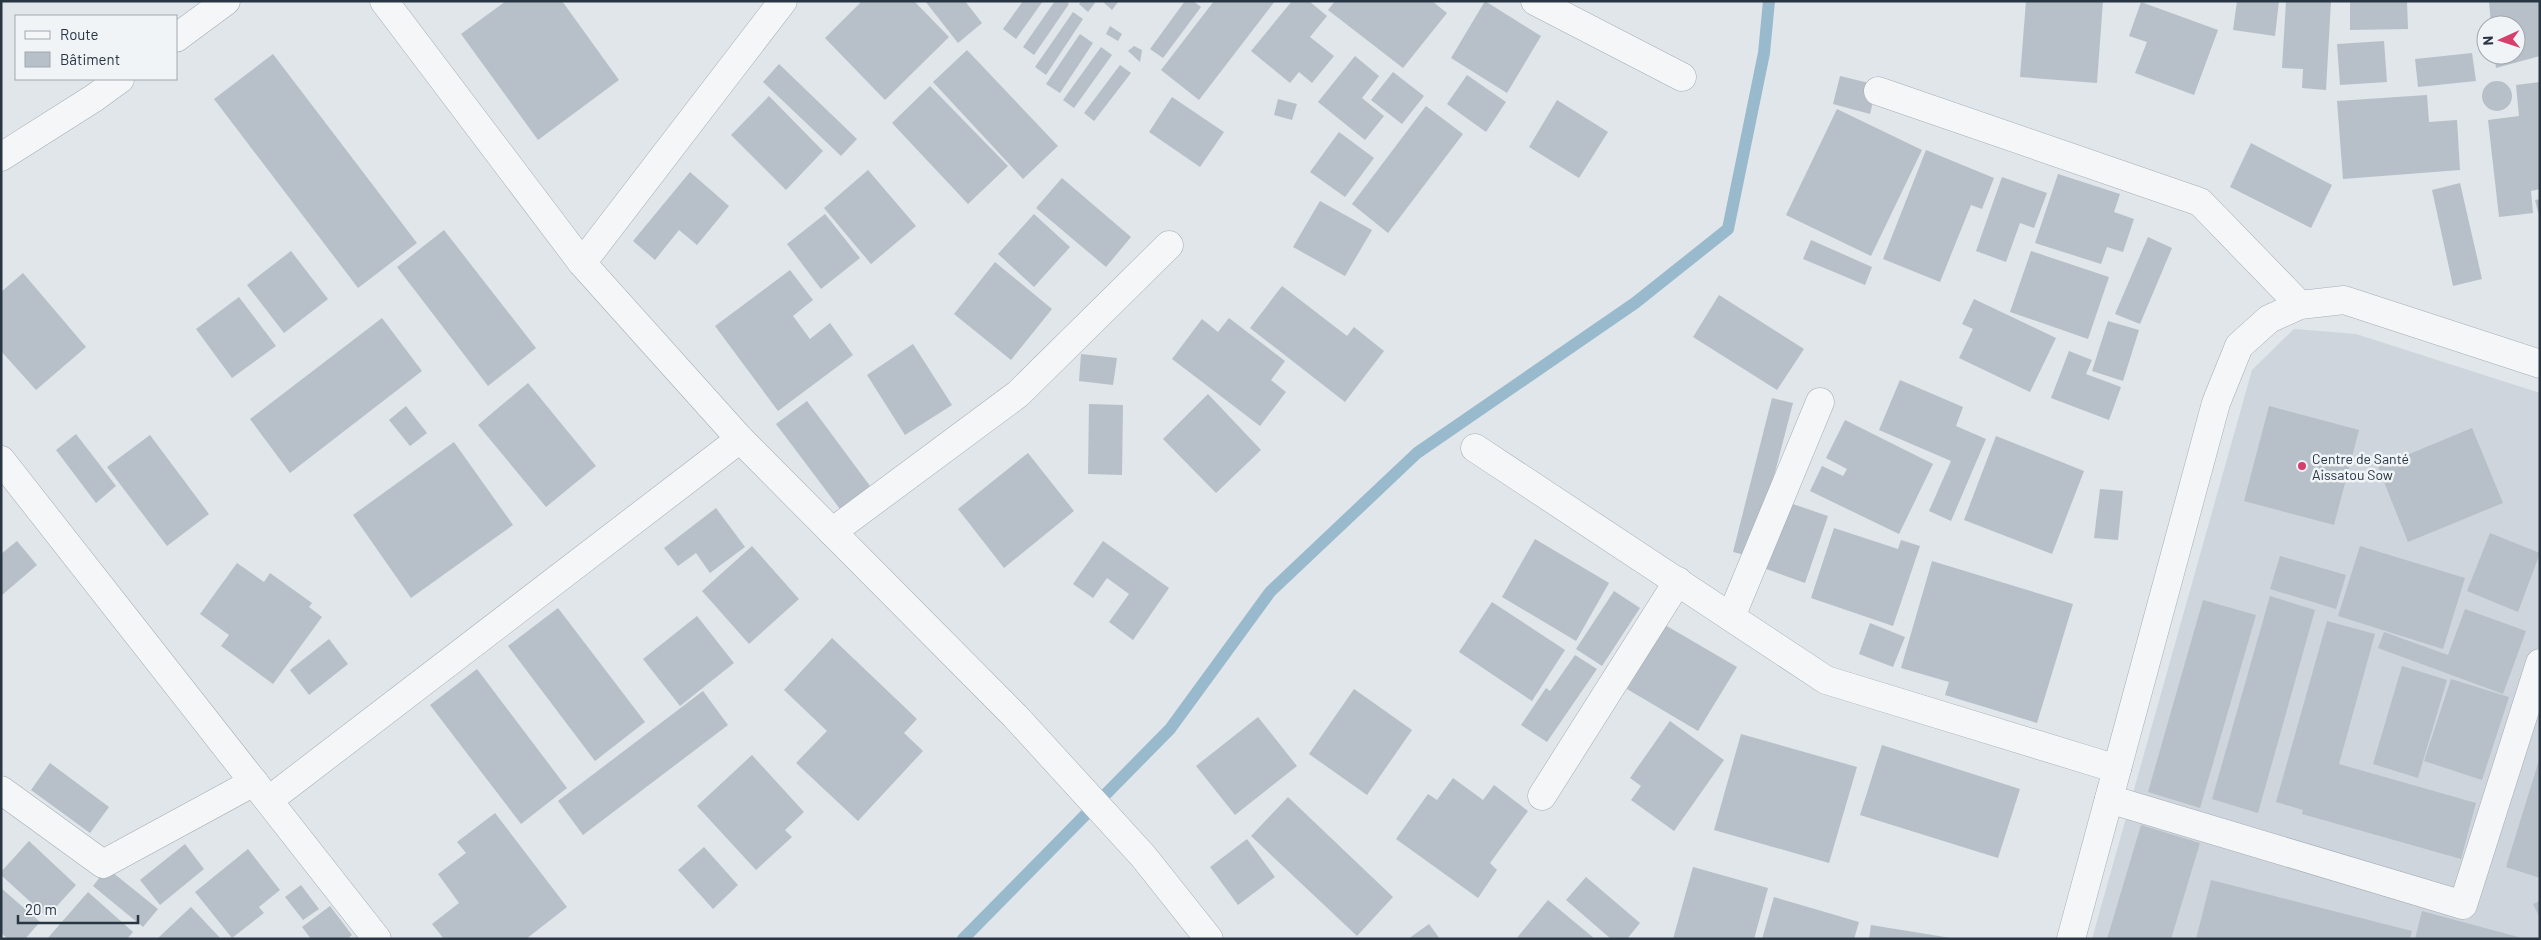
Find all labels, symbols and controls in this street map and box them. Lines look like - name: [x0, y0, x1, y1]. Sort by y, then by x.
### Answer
- legend: [15, 15, 178, 80]
- north arrow: [2476, 15, 2526, 65]
- text: Route: [60, 25, 99, 43]
- text: N: [2479, 36, 2496, 46]
- text: Bâtiment: [60, 50, 120, 68]
- place label: Centre de Santé Aissatou Sow: [2312, 450, 2409, 483]
- marker: Centre de Santé Aissatou Sow: [2296, 460, 2308, 472]
- scale bar: [18, 892, 138, 924]
- text: 20 m: [25, 900, 57, 918]

